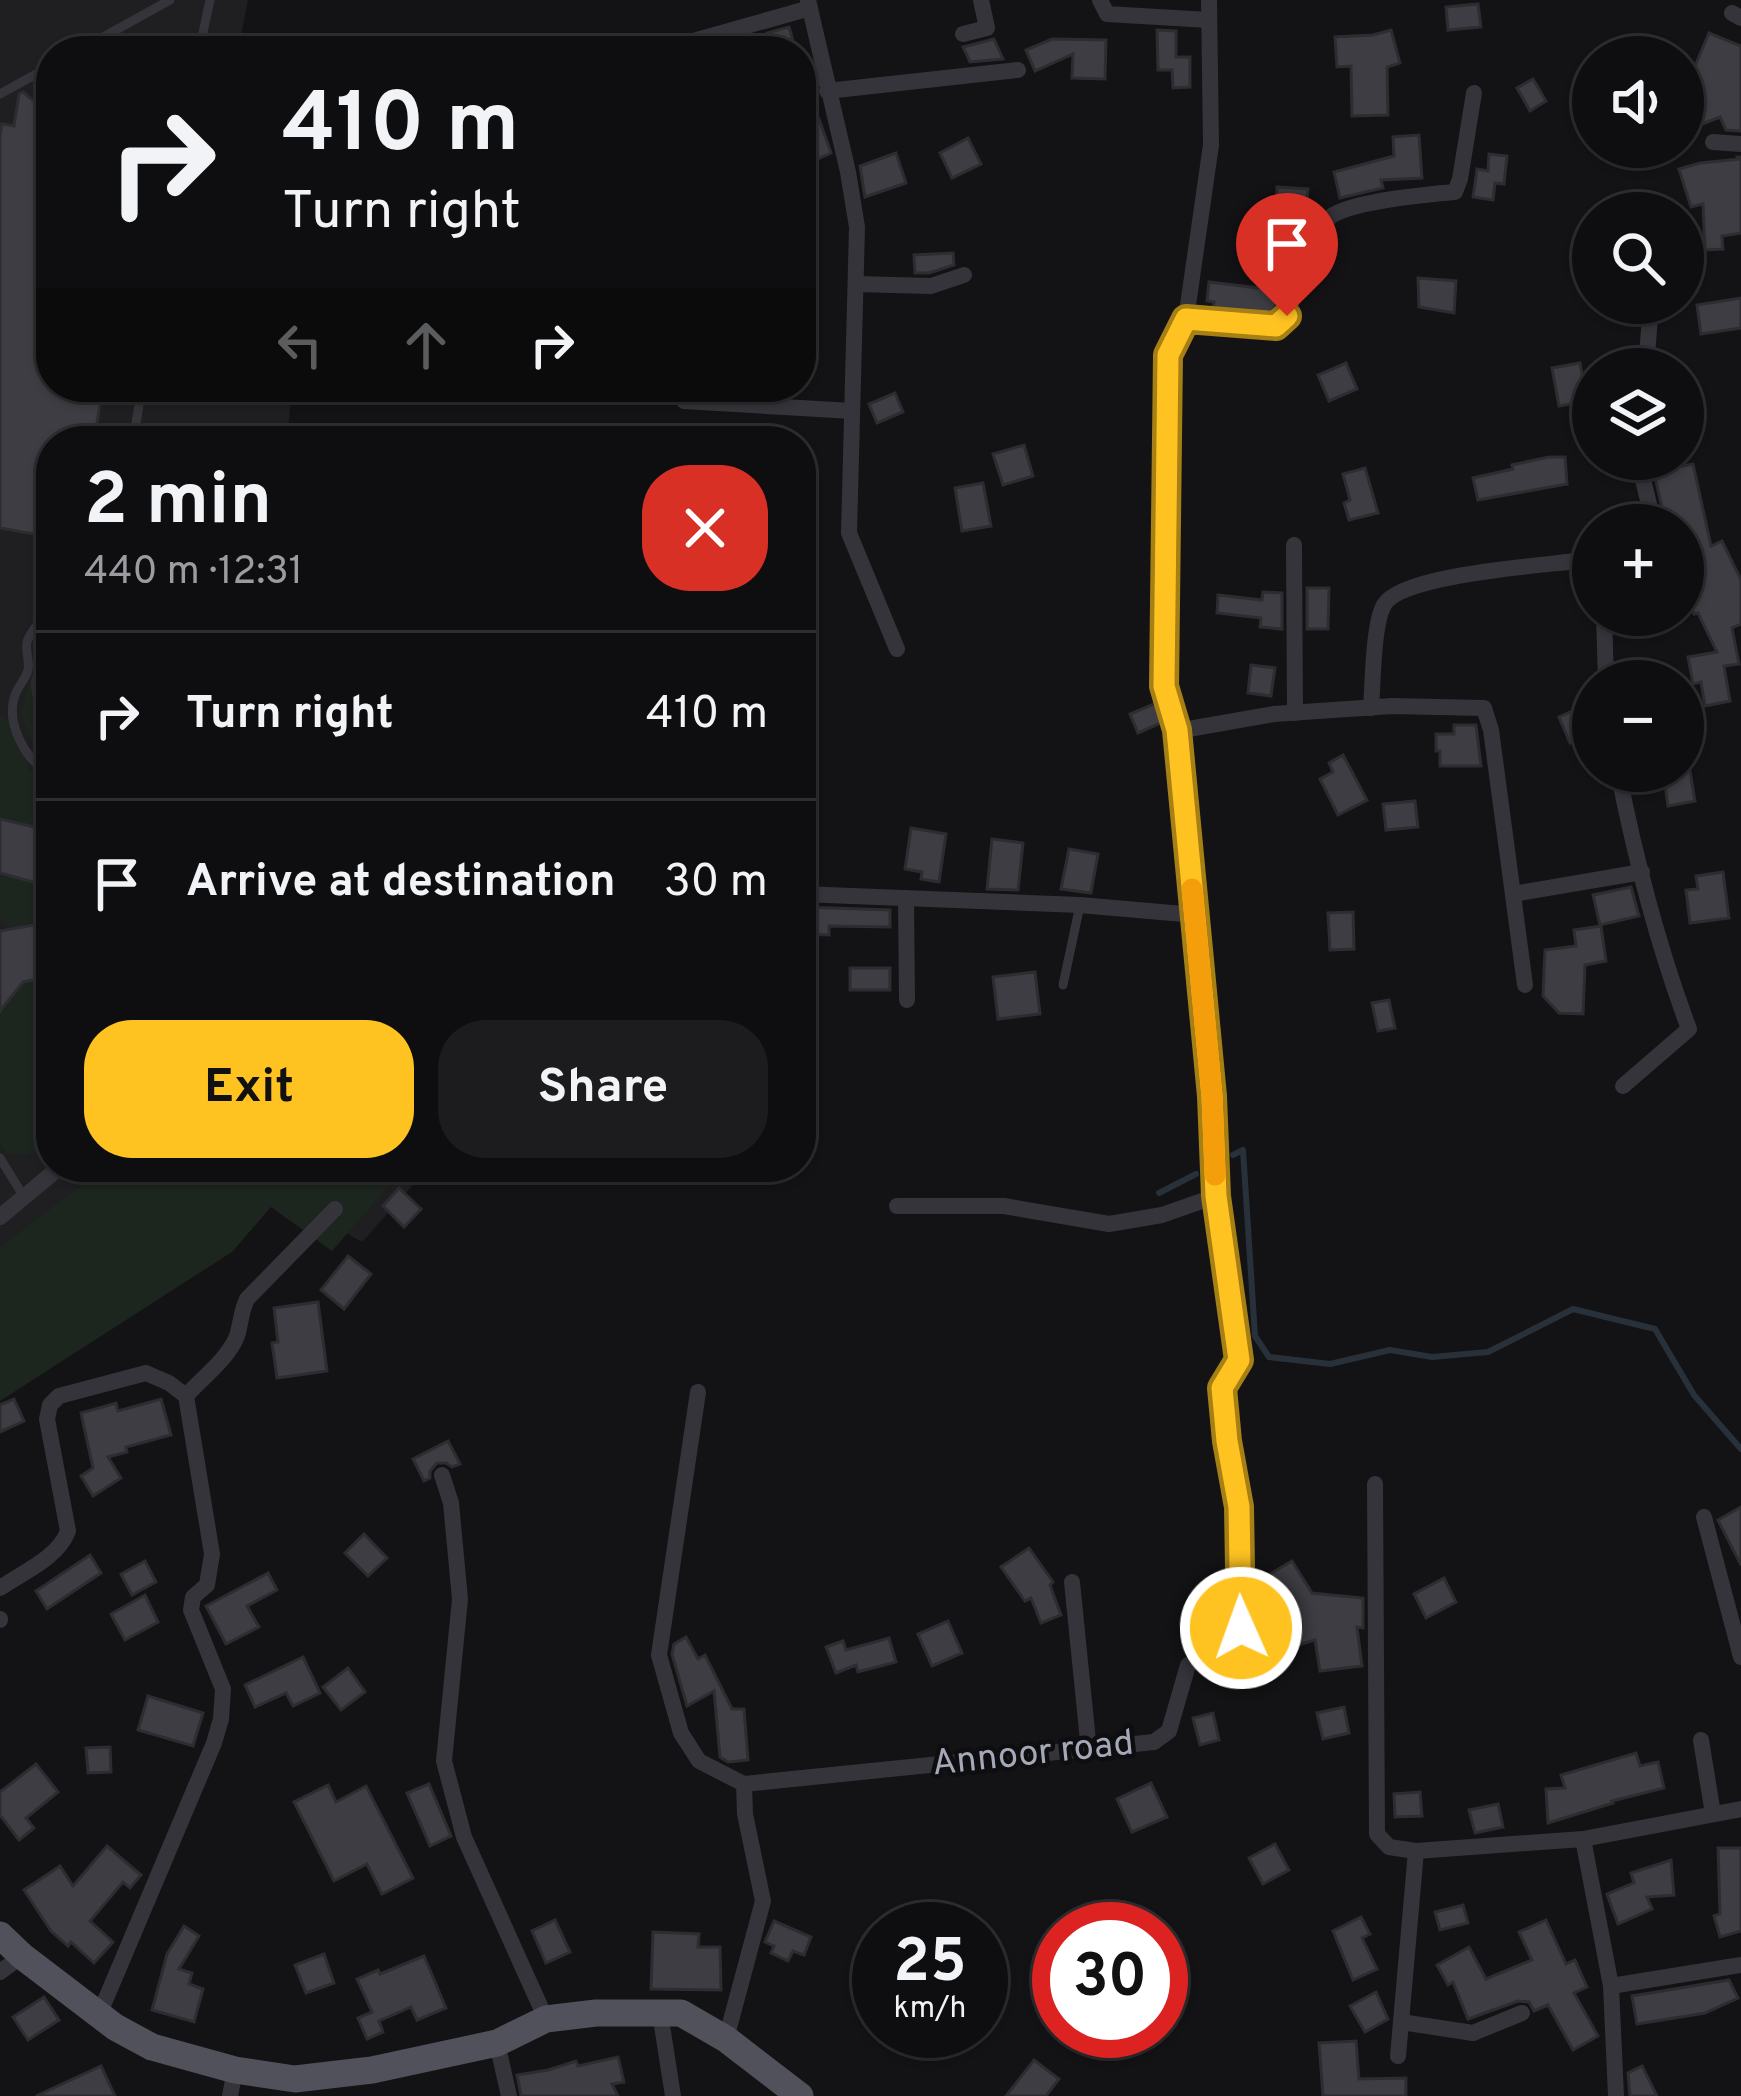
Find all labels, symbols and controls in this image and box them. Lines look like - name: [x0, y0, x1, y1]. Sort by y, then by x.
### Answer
- map controls: [1572, 36, 1704, 792]
- button: sound: [1572, 36, 1704, 168]
- text: 410 m: [282, 75, 519, 181]
- icon: right: [84, 84, 240, 240]
- text: Turn right: [282, 179, 521, 248]
- button: search: [1572, 192, 1704, 324]
- pin: [1236, 193, 1338, 316]
- icon: arrive: [1254, 211, 1320, 277]
- icon: left: [267, 312, 333, 378]
- icon: ahead: [393, 312, 459, 378]
- icon: right: [519, 312, 585, 378]
- button: layers: [1572, 348, 1704, 480]
- text: 2 min: [84, 458, 272, 550]
- button: close: [642, 465, 768, 591]
- button: +: [1572, 504, 1704, 636]
- text: 440 m · 12:31: [84, 549, 303, 598]
- button: −: [1572, 660, 1704, 792]
- icon: right: [84, 683, 150, 749]
- text: Turn right: [186, 687, 394, 744]
- text: 410 m: [646, 687, 768, 744]
- icon: arrive: [84, 851, 150, 917]
- text: Arrive at destination: [186, 855, 616, 912]
- text: 30 m: [664, 855, 768, 912]
- button: Exit: [84, 1020, 414, 1158]
- button: Share: [438, 1020, 768, 1158]
- position arrow: [1178, 1565, 1304, 1691]
- street label: Annoor road: [930, 1722, 1136, 1788]
- speed limit sign: 30: [1032, 1902, 1188, 2058]
- text: 25: [893, 1927, 967, 2003]
- text: km/h: [894, 1991, 966, 2028]

